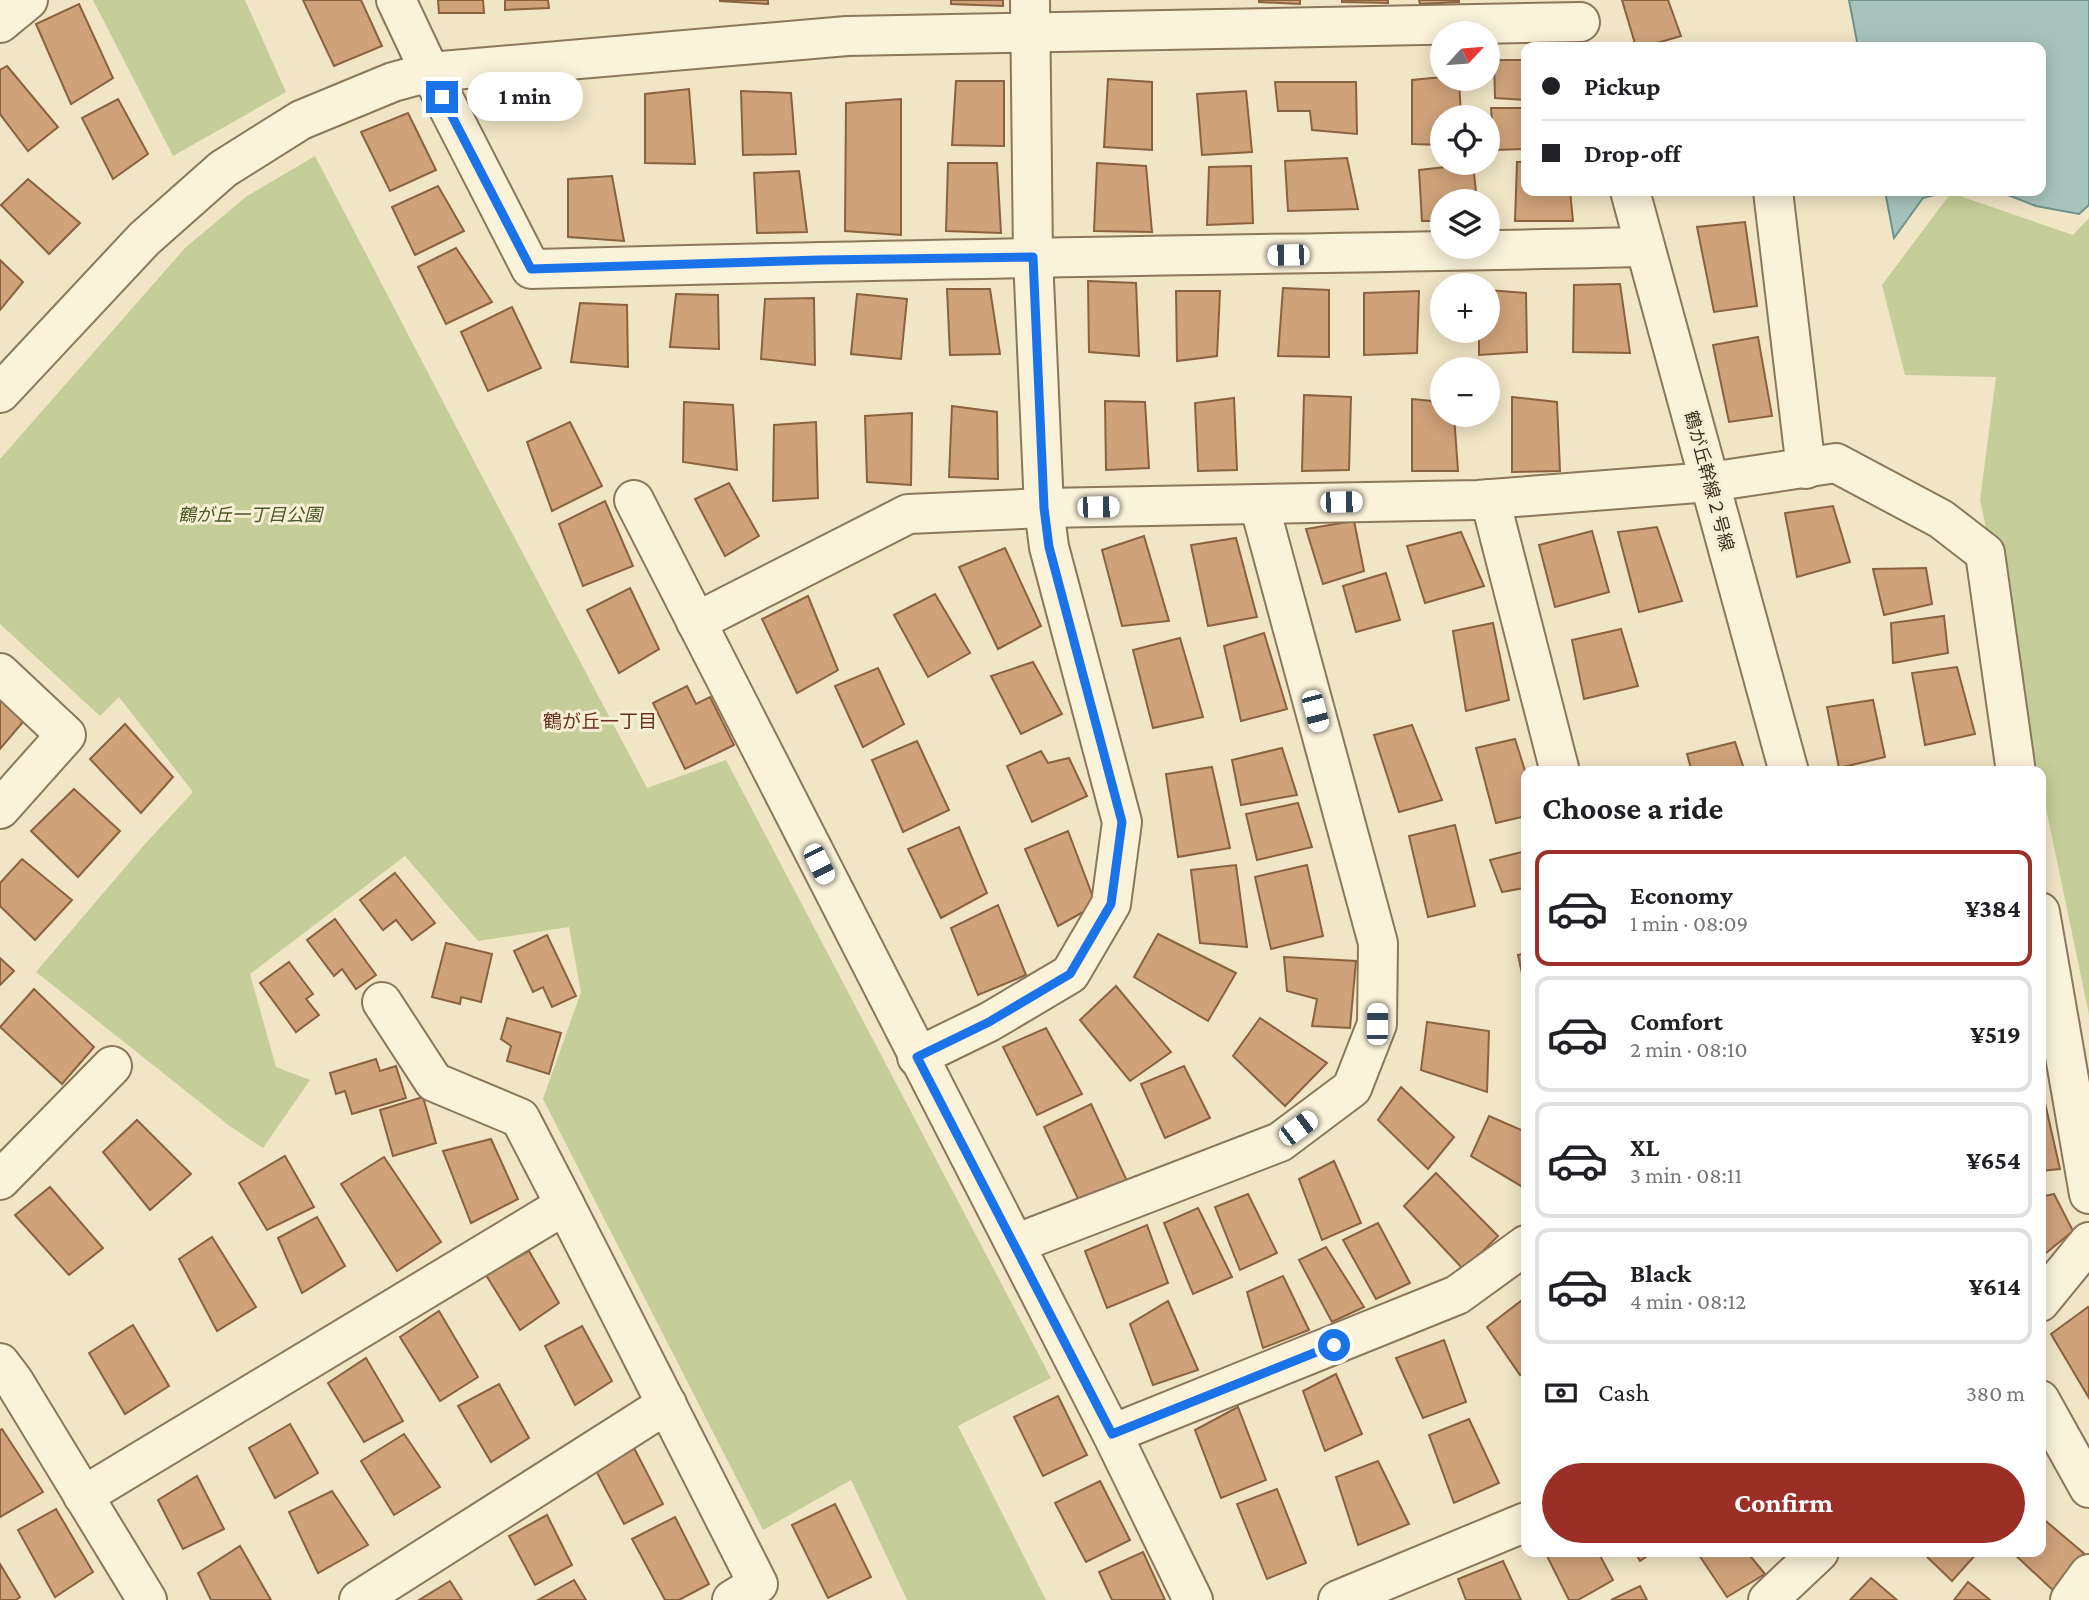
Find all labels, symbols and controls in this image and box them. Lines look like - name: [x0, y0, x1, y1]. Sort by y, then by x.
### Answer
- north arrow: [1430, 21, 1500, 91]
- map controls: [1430, 21, 1500, 427]
- callout: 1 min: [466, 72, 582, 122]
- text: Pickup: [1584, 72, 1661, 101]
- route end: [426, 81, 458, 113]
- text: 1 min: [499, 83, 551, 109]
- button: locate: [1430, 105, 1500, 175]
- text: Drop-off: [1584, 139, 1681, 168]
- button: layers: [1430, 189, 1500, 259]
- car: [1267, 244, 1310, 266]
- button: +: [1430, 273, 1500, 343]
- button: −: [1430, 357, 1500, 427]
- street label: 鶴が丘幹線２号線: [1681, 409, 1737, 553]
- car: [1320, 491, 1363, 513]
- car: [1077, 496, 1120, 518]
- park label: 鶴が丘一丁目公園: [178, 505, 325, 525]
- car: [1300, 688, 1331, 734]
- district label: 鶴が丘一丁目: [543, 711, 657, 732]
- text: Choose a ride: [1542, 790, 1723, 826]
- car: [801, 841, 838, 887]
- icon: car: [1546, 877, 1609, 940]
- text: Economy: [1630, 881, 1733, 910]
- text: ¥384: [1965, 894, 2021, 923]
- text: 1 min · 08:09: [1630, 910, 1748, 936]
- car: [1367, 1003, 1388, 1045]
- icon: car: [1546, 1003, 1609, 1066]
- text: Comfort: [1630, 1007, 1723, 1036]
- text: ¥519: [1970, 1020, 2021, 1049]
- text: 2 min · 08:10: [1630, 1036, 1748, 1062]
- car: [1275, 1107, 1322, 1149]
- icon: car: [1546, 1129, 1609, 1192]
- text: XL: [1630, 1133, 1659, 1162]
- text: ¥654: [1966, 1146, 2021, 1175]
- text: 3 min · 08:11: [1630, 1162, 1742, 1188]
- icon: car: [1546, 1255, 1609, 1318]
- text: Black: [1630, 1259, 1691, 1288]
- text: ¥614: [1969, 1272, 2021, 1301]
- text: 4 min · 08:12: [1630, 1288, 1746, 1314]
- route start: [1318, 1329, 1350, 1361]
- icon: cash: [1542, 1374, 1580, 1412]
- text: Cash: [1598, 1378, 1649, 1407]
- text: 380 m: [1966, 1380, 2025, 1406]
- button: Confirm: [1542, 1463, 2025, 1543]

